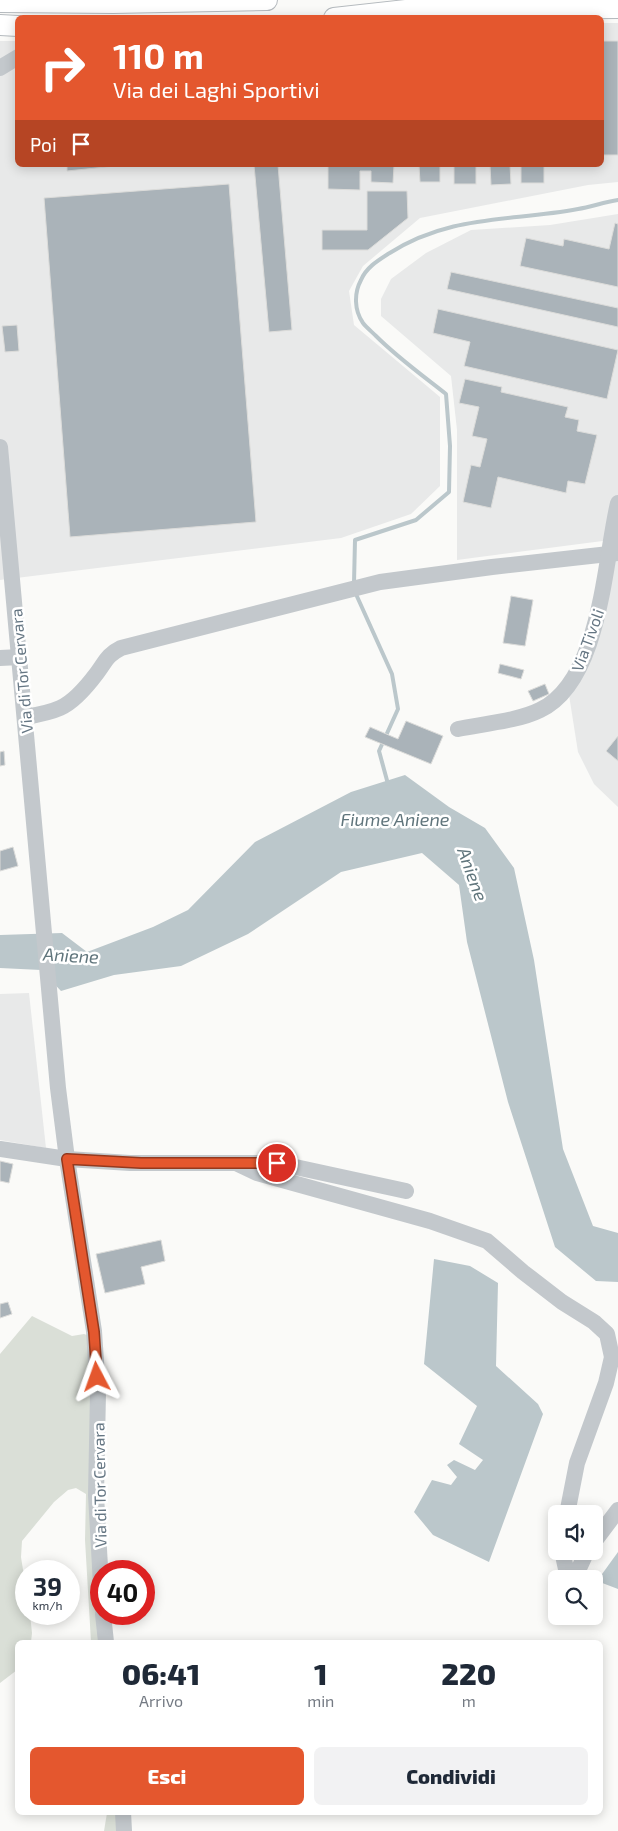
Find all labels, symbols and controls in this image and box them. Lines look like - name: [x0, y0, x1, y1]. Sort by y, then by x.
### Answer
- text: 110 m: [113, 34, 204, 76]
- icon: right: [30, 35, 95, 100]
- text: Via dei Laghi Sportivi: [113, 76, 320, 102]
- icon: arrive: [67, 130, 95, 158]
- text: Poi: [30, 133, 57, 156]
- street label: Via Tivoli: [567, 606, 607, 674]
- street label: Via di Tor Cervara: [6, 608, 36, 734]
- water label: Fiume Aniene: [341, 808, 450, 830]
- water label: Aniene: [453, 843, 493, 904]
- water label: Aniene: [42, 943, 100, 967]
- pin: [256, 1142, 298, 1184]
- icon: arrive: [263, 1149, 291, 1177]
- position arrow: [70, 1350, 122, 1402]
- street label: Via di Tor Cervara: [88, 1422, 110, 1548]
- map controls: [548, 1505, 603, 1625]
- button: sound: [548, 1505, 603, 1560]
- speed limit sign: 40: [90, 1560, 155, 1625]
- button: search: [548, 1570, 603, 1625]
- text: 39: [33, 1571, 62, 1601]
- text: km/h: [33, 1598, 62, 1612]
- text: 06:41: [122, 1655, 200, 1691]
- text: 1: [314, 1655, 328, 1691]
- text: 220: [441, 1655, 496, 1691]
- text: Arrivo: [139, 1691, 183, 1710]
- text: min: [307, 1691, 334, 1710]
- text: m: [462, 1691, 476, 1710]
- button: Esci: [30, 1747, 304, 1805]
- button: Condividi: [314, 1747, 588, 1805]

